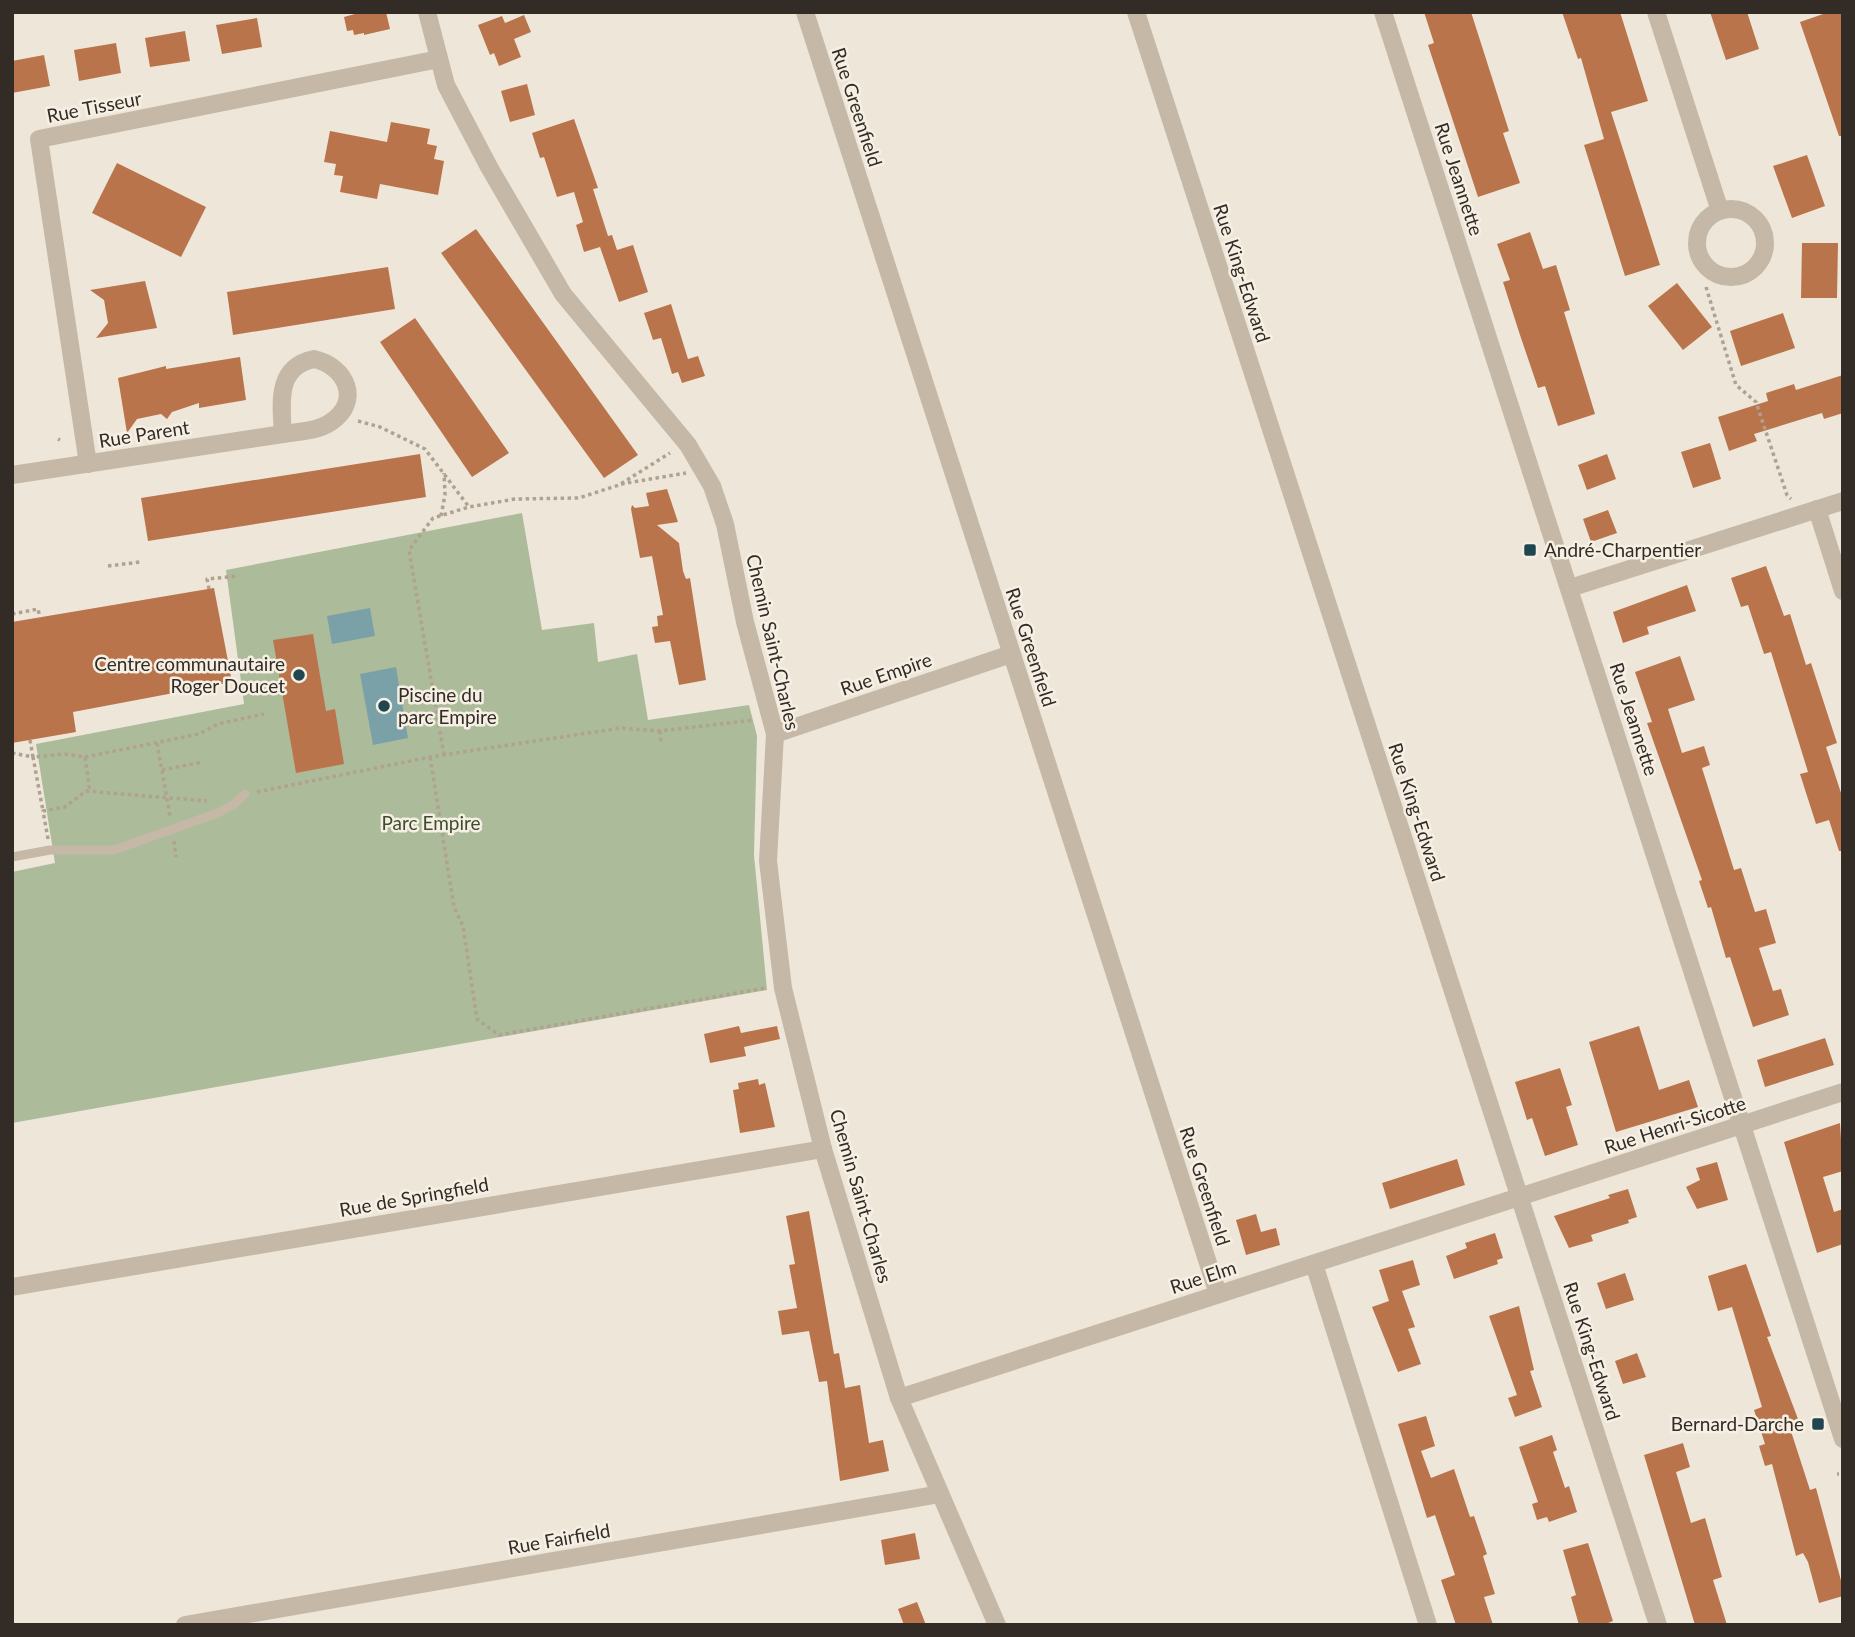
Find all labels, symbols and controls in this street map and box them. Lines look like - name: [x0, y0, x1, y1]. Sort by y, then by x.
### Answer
- street label: Rue Greenfield: [827, 44, 888, 169]
- street label: Rue Tisseur: [45, 86, 143, 127]
- street label: Rue Jeannette: [1430, 119, 1489, 238]
- street label: Rue King-Edward: [1209, 201, 1276, 345]
- street label: Rue Parent: [97, 415, 191, 452]
- place label: André-Charpentier: [1544, 538, 1701, 561]
- marker: André-Charpentier: [1522, 542, 1538, 558]
- street label: Chemin Saint-Charles: [742, 552, 805, 732]
- street label: Rue Greenfield: [1001, 584, 1062, 709]
- street label: Rue Empire: [837, 647, 935, 700]
- place label: Centre communautaire Roger Doucet: [94, 652, 285, 697]
- street label: Rue Jeannette: [1605, 659, 1664, 778]
- marker: Centre communautaire Roger Doucet: [291, 667, 307, 683]
- place label: Piscine du parc Empire: [398, 683, 497, 728]
- marker: Piscine du parc Empire: [376, 698, 392, 714]
- street label: Rue King-Edward: [1384, 740, 1451, 884]
- park label: Parc Empire: [381, 811, 481, 834]
- street label: Rue Henri-Sicotte: [1601, 1091, 1749, 1158]
- street label: Chemin Saint-Charles: [826, 1106, 897, 1286]
- street label: Rue Greenfield: [1175, 1123, 1236, 1248]
- street label: Rue de Springfield: [337, 1172, 490, 1221]
- street label: Rue Elm: [1167, 1255, 1239, 1298]
- street label: Rue King-Edward: [1559, 1279, 1626, 1423]
- place label: Bernard-Darche: [1671, 1412, 1804, 1435]
- marker: Bernard-Darche: [1810, 1416, 1826, 1432]
- street label: Rue Fairfield: [506, 1518, 612, 1559]

